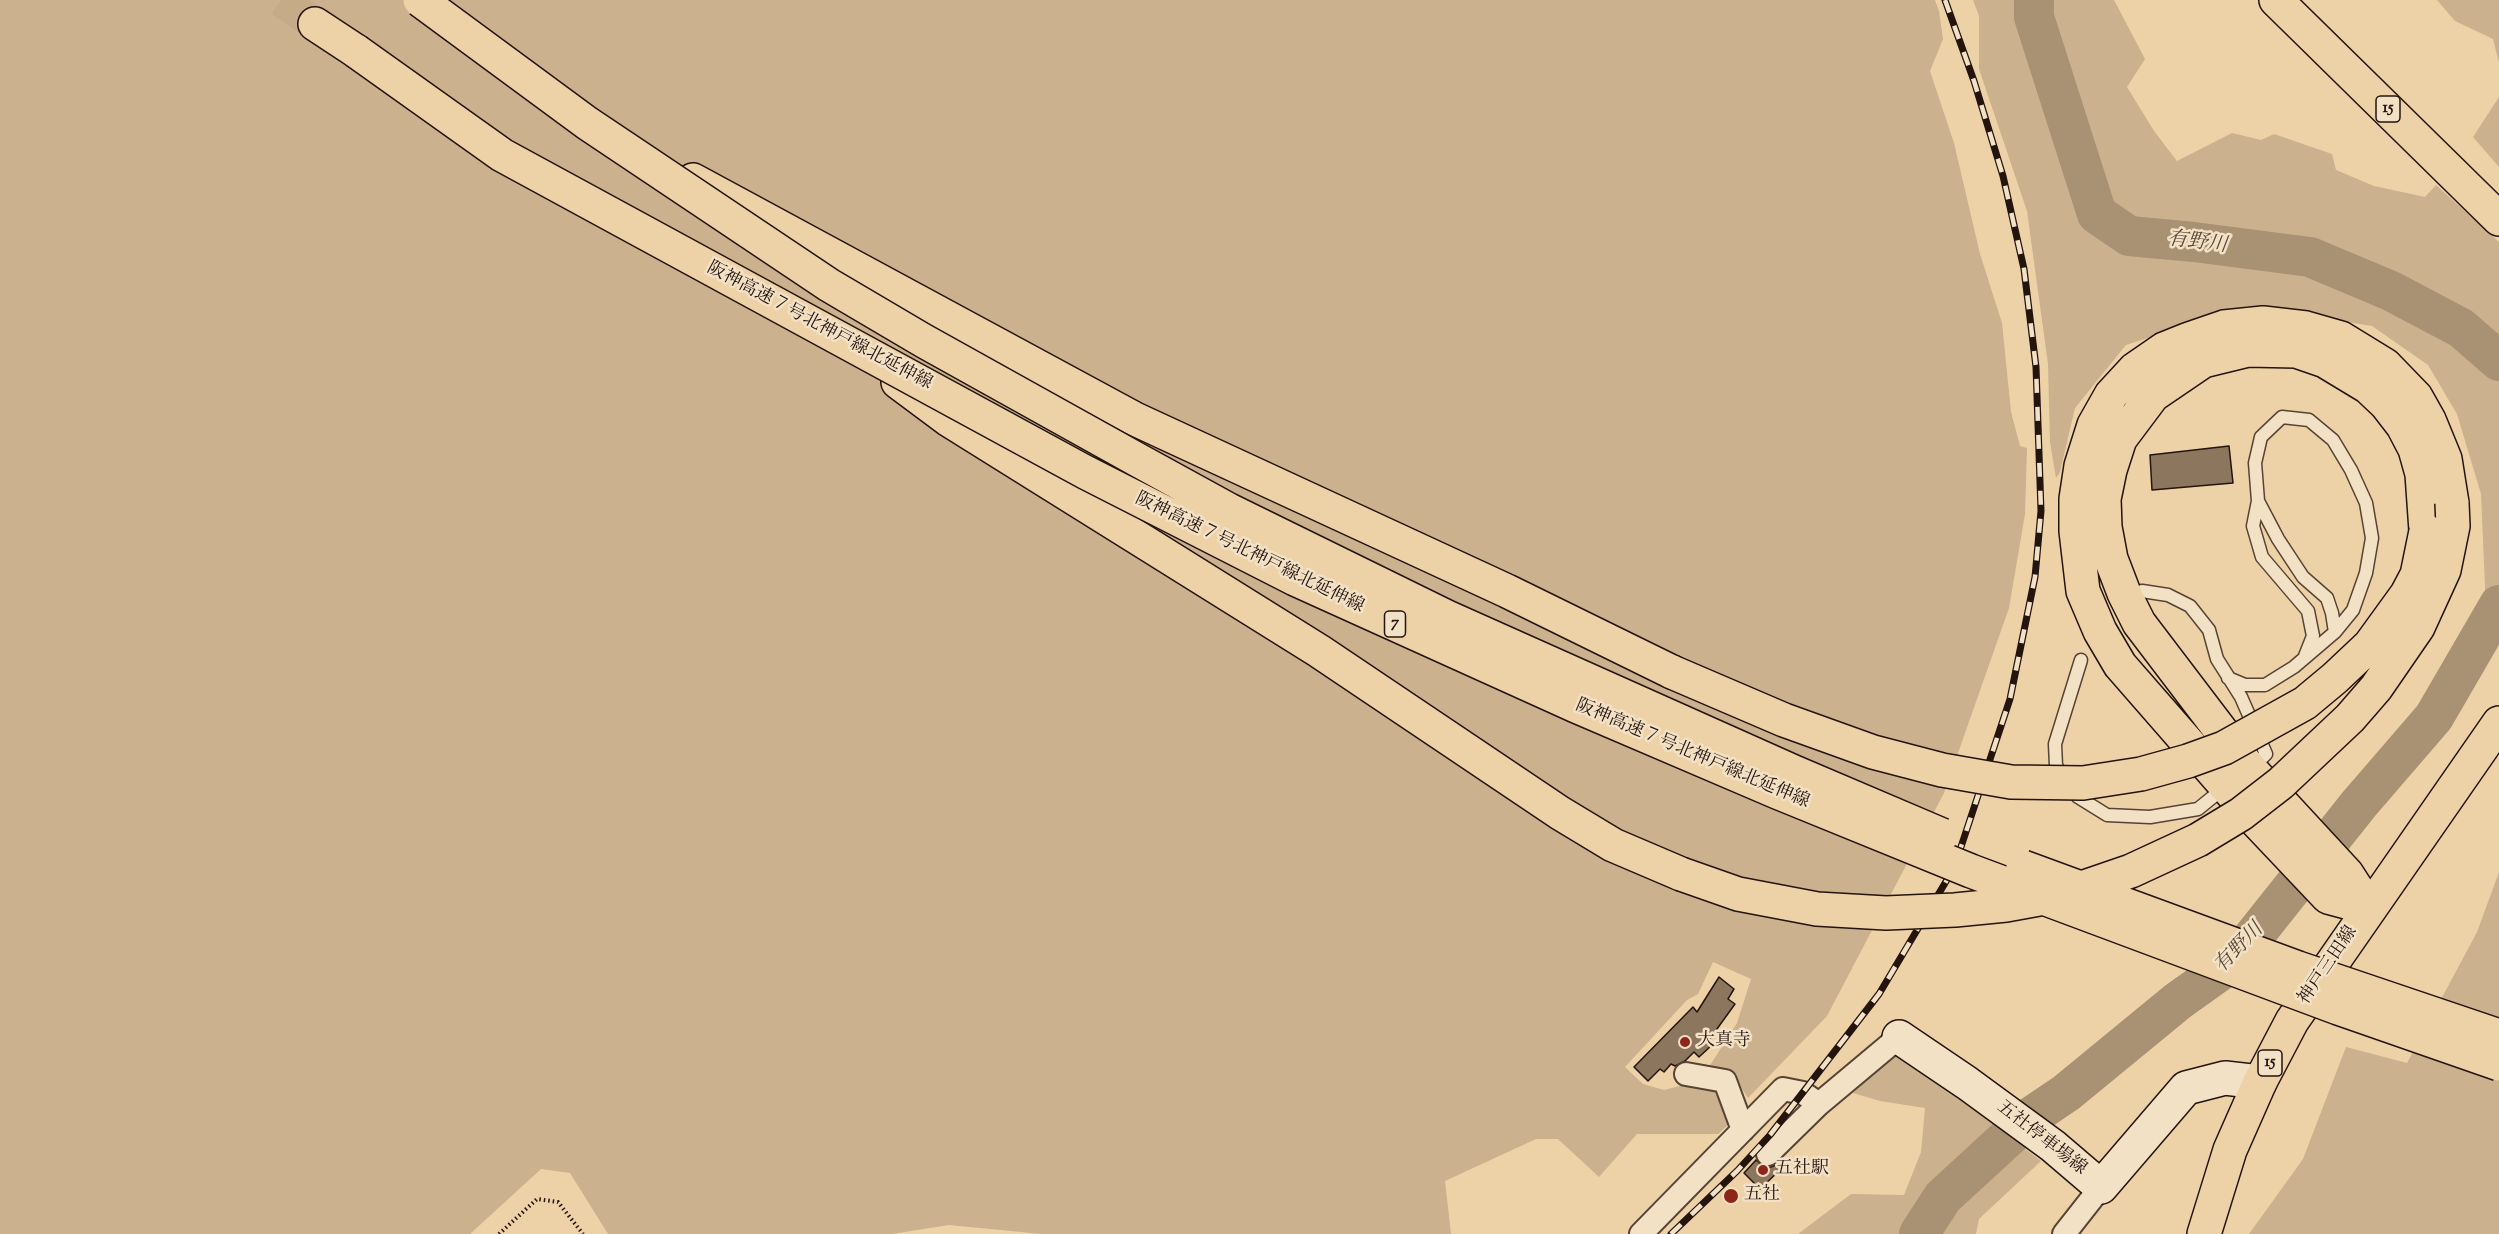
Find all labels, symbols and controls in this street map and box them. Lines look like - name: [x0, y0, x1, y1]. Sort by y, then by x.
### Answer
- road number: 15: [2376, 96, 2400, 122]
- water label: 有野川: [2166, 228, 2228, 260]
- street label: 阪神高速７号北神戸線北延伸線: [703, 258, 935, 396]
- street label: 阪神高速７号北神戸線北延伸線: [1131, 489, 1367, 619]
- road number: 7: [1384, 611, 1406, 637]
- street label: 阪神高速７号北神戸線北延伸線: [1572, 696, 1812, 814]
- water label: 有野川: [2211, 919, 2269, 979]
- street label: 神戸三田線: [2295, 923, 2363, 1009]
- place label: 大真寺: [1697, 1031, 1751, 1053]
- marker: 大真寺: [1678, 1035, 1692, 1049]
- road number: 15: [2258, 1050, 2282, 1076]
- street label: 五社停車場線: [1992, 1097, 2090, 1181]
- place label: 五社駅: [1775, 1159, 1829, 1181]
- marker: 五社駅: [1756, 1163, 1770, 1177]
- place label: 五社: [1744, 1185, 1780, 1207]
- marker: 五社: [1722, 1187, 1740, 1205]

